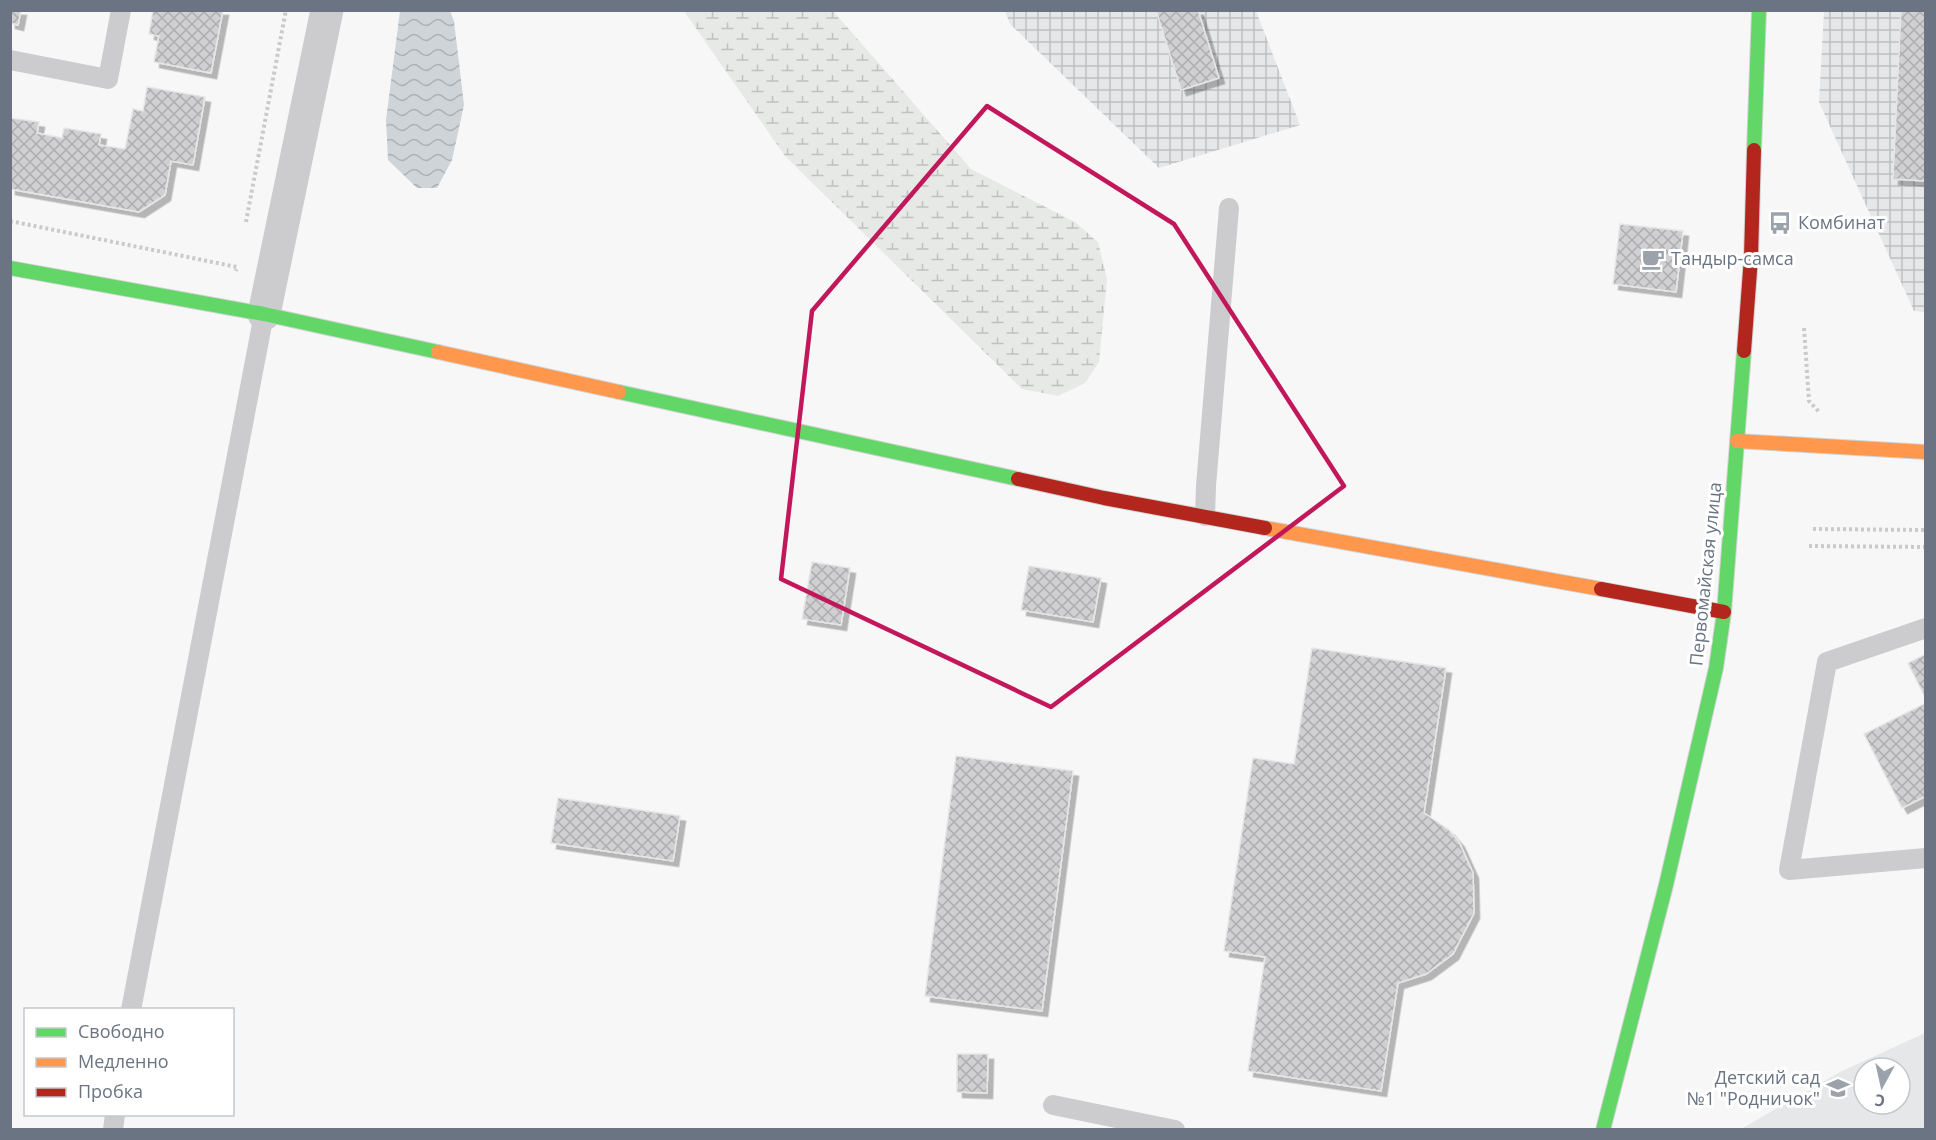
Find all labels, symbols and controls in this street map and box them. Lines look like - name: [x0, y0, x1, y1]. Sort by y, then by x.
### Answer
- bus stop icon: Комбинат: [1767, 210, 1793, 236]
- place label: Комбинат: [1798, 210, 1886, 234]
- cafe icon: Тандыр-самса: [1640, 246, 1666, 272]
- place label: Тандыр-самса: [1671, 246, 1794, 270]
- street label: Первомайская улица: [1683, 481, 1727, 667]
- legend: [24, 1008, 234, 1116]
- text: Свободно: [78, 1019, 165, 1043]
- text: Медленно: [78, 1049, 169, 1073]
- north arrow: [1852, 1056, 1912, 1116]
- place label: Детский сад №1 "Родничок": [1686, 1065, 1820, 1110]
- school or university icon: Детский сад №1 "Родничок": [1825, 1075, 1851, 1101]
- text: Пробка: [78, 1079, 143, 1103]
- text: С: [1873, 1089, 1886, 1112]

